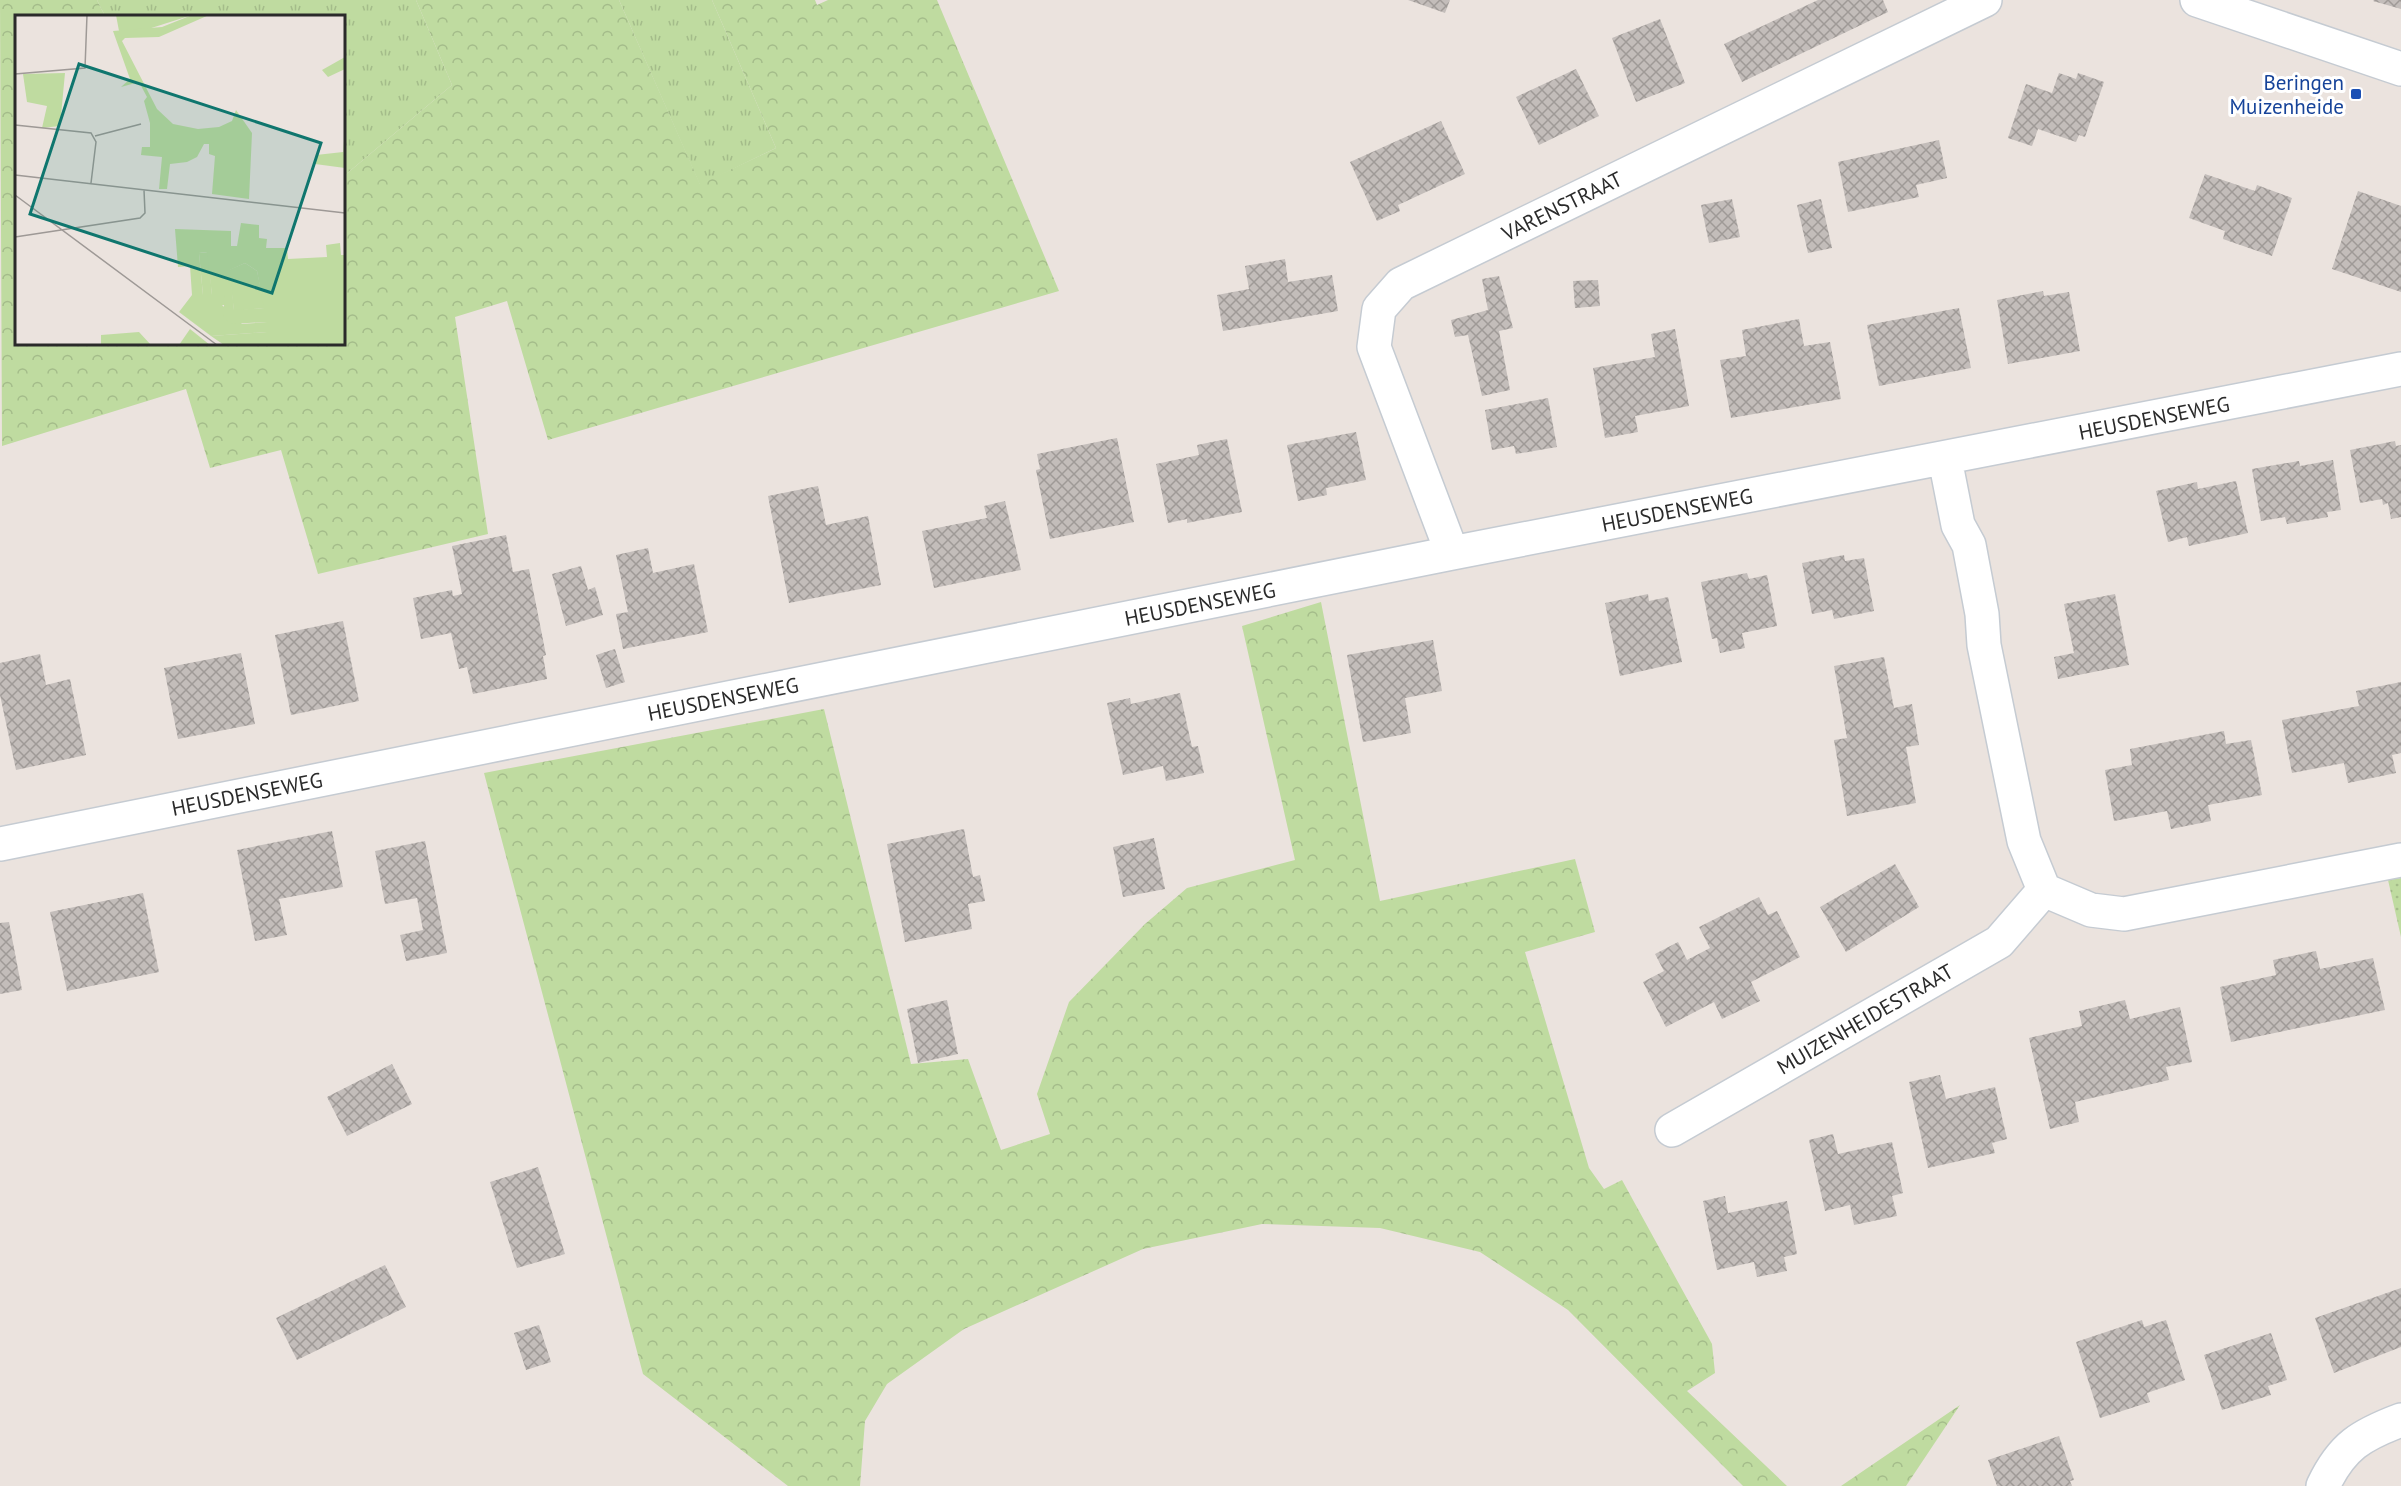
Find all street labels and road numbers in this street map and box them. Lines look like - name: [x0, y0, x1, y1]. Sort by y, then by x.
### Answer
- street label: VARENSTRAAT: [1496, 165, 1627, 247]
- street label: HEUSDENSEWEG: [2076, 390, 2232, 446]
- street label: HEUSDENSEWEG: [1599, 482, 1755, 538]
- street label: HEUSDENSEWEG: [1122, 576, 1278, 632]
- street label: HEUSDENSEWEG: [645, 671, 801, 727]
- street label: HEUSDENSEWEG: [169, 766, 325, 822]
- street label: MUIZENHEIDESTRAAT: [1772, 957, 1958, 1081]

